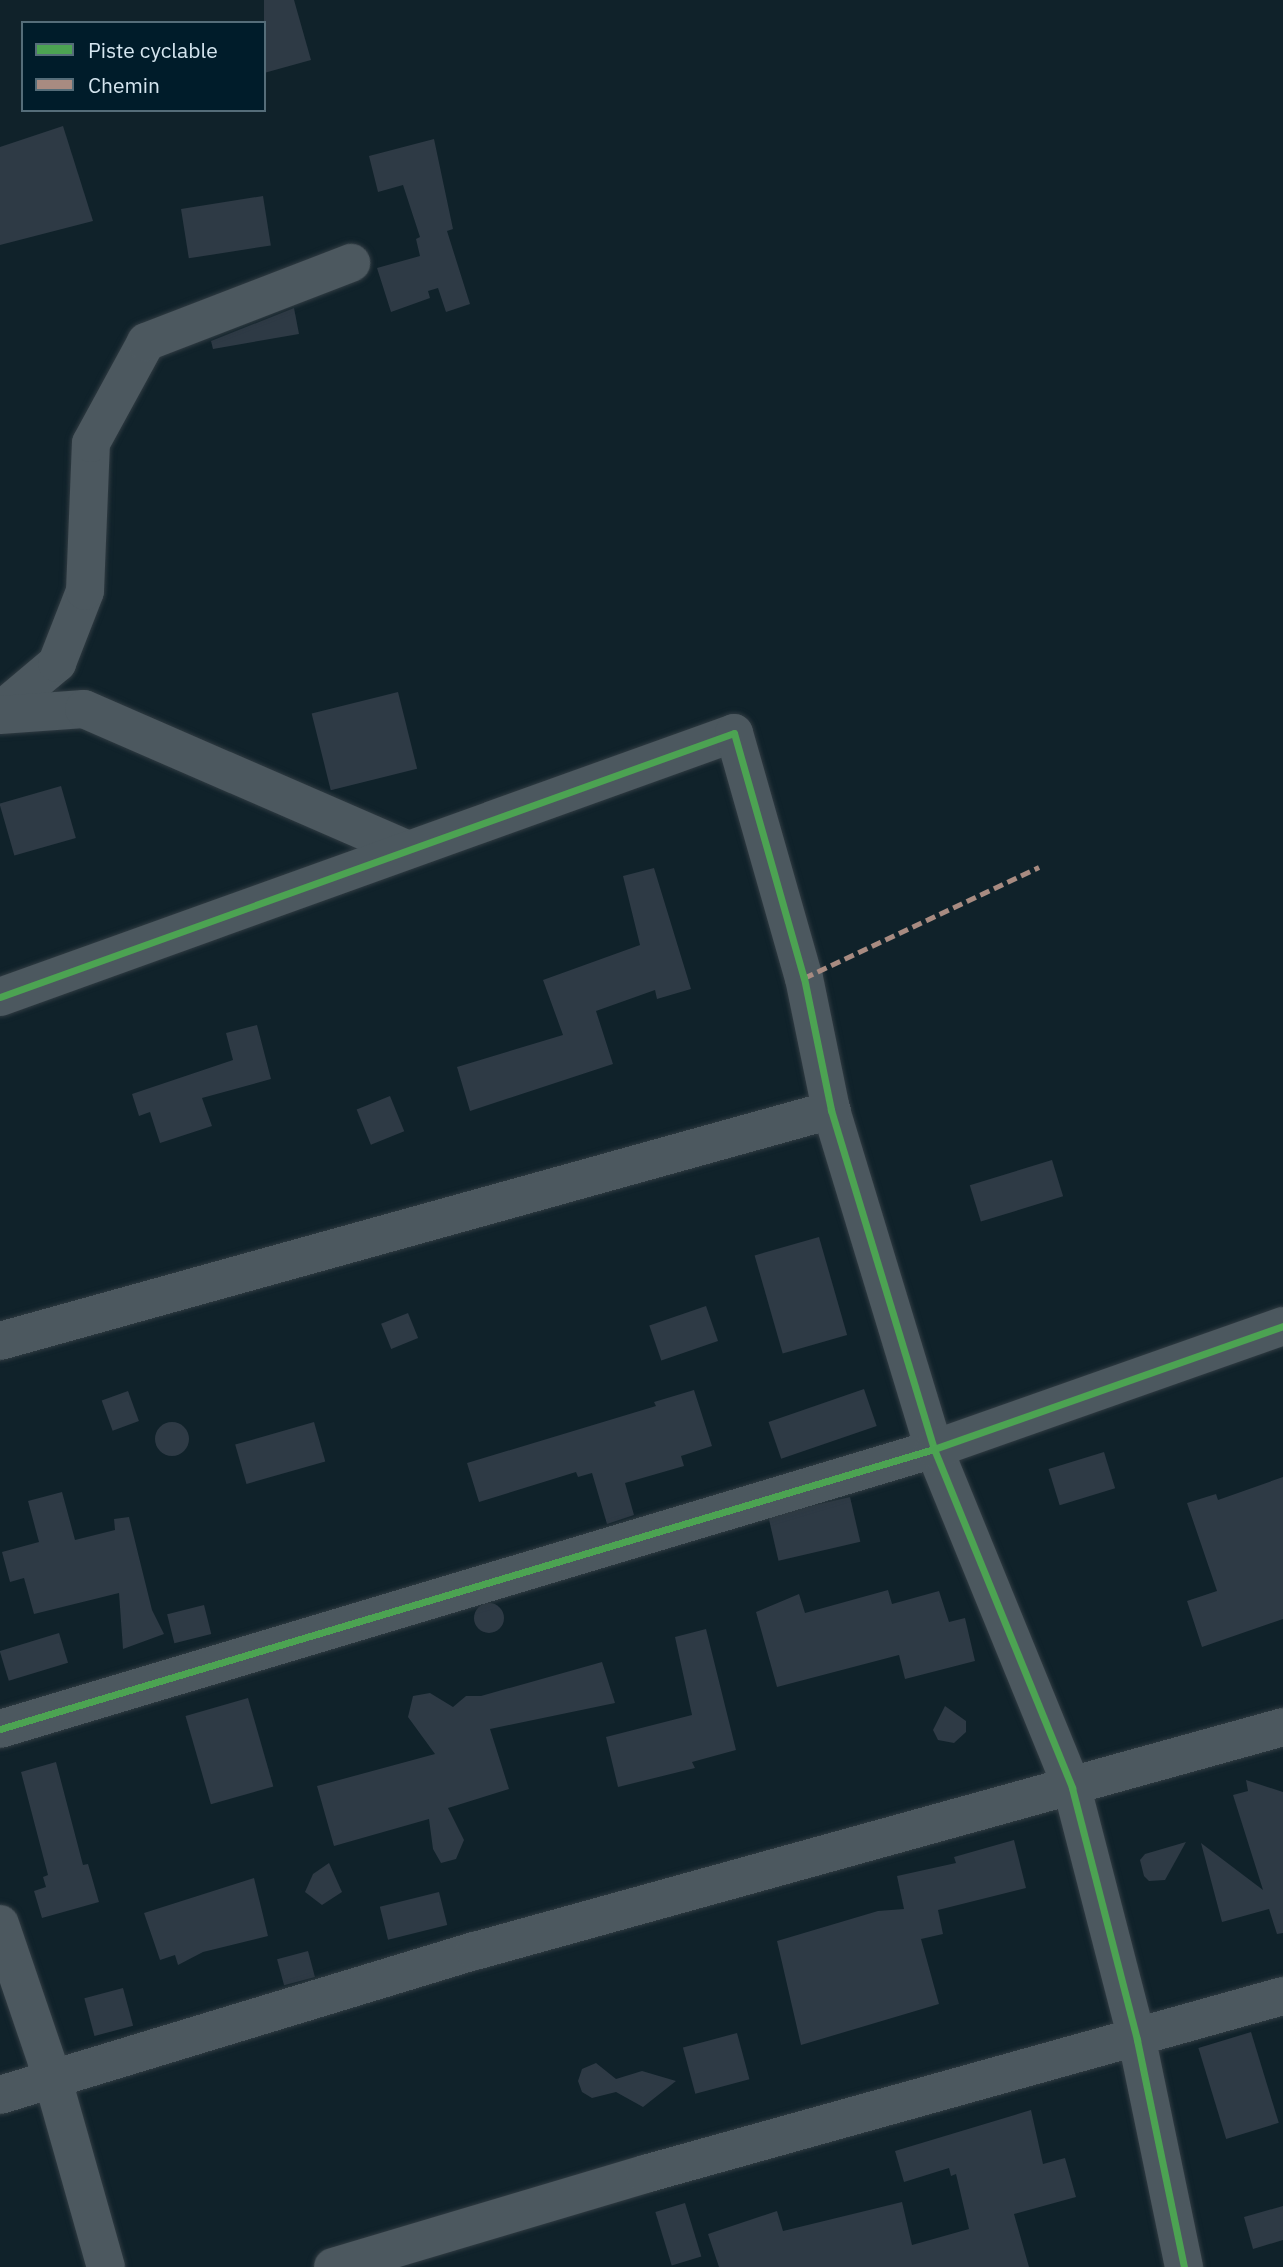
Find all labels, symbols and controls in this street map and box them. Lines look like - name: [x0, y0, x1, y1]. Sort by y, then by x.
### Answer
- legend: [21, 21, 266, 112]
- text: Piste cyclable: [88, 36, 218, 64]
- text: Chemin: [88, 71, 160, 99]

